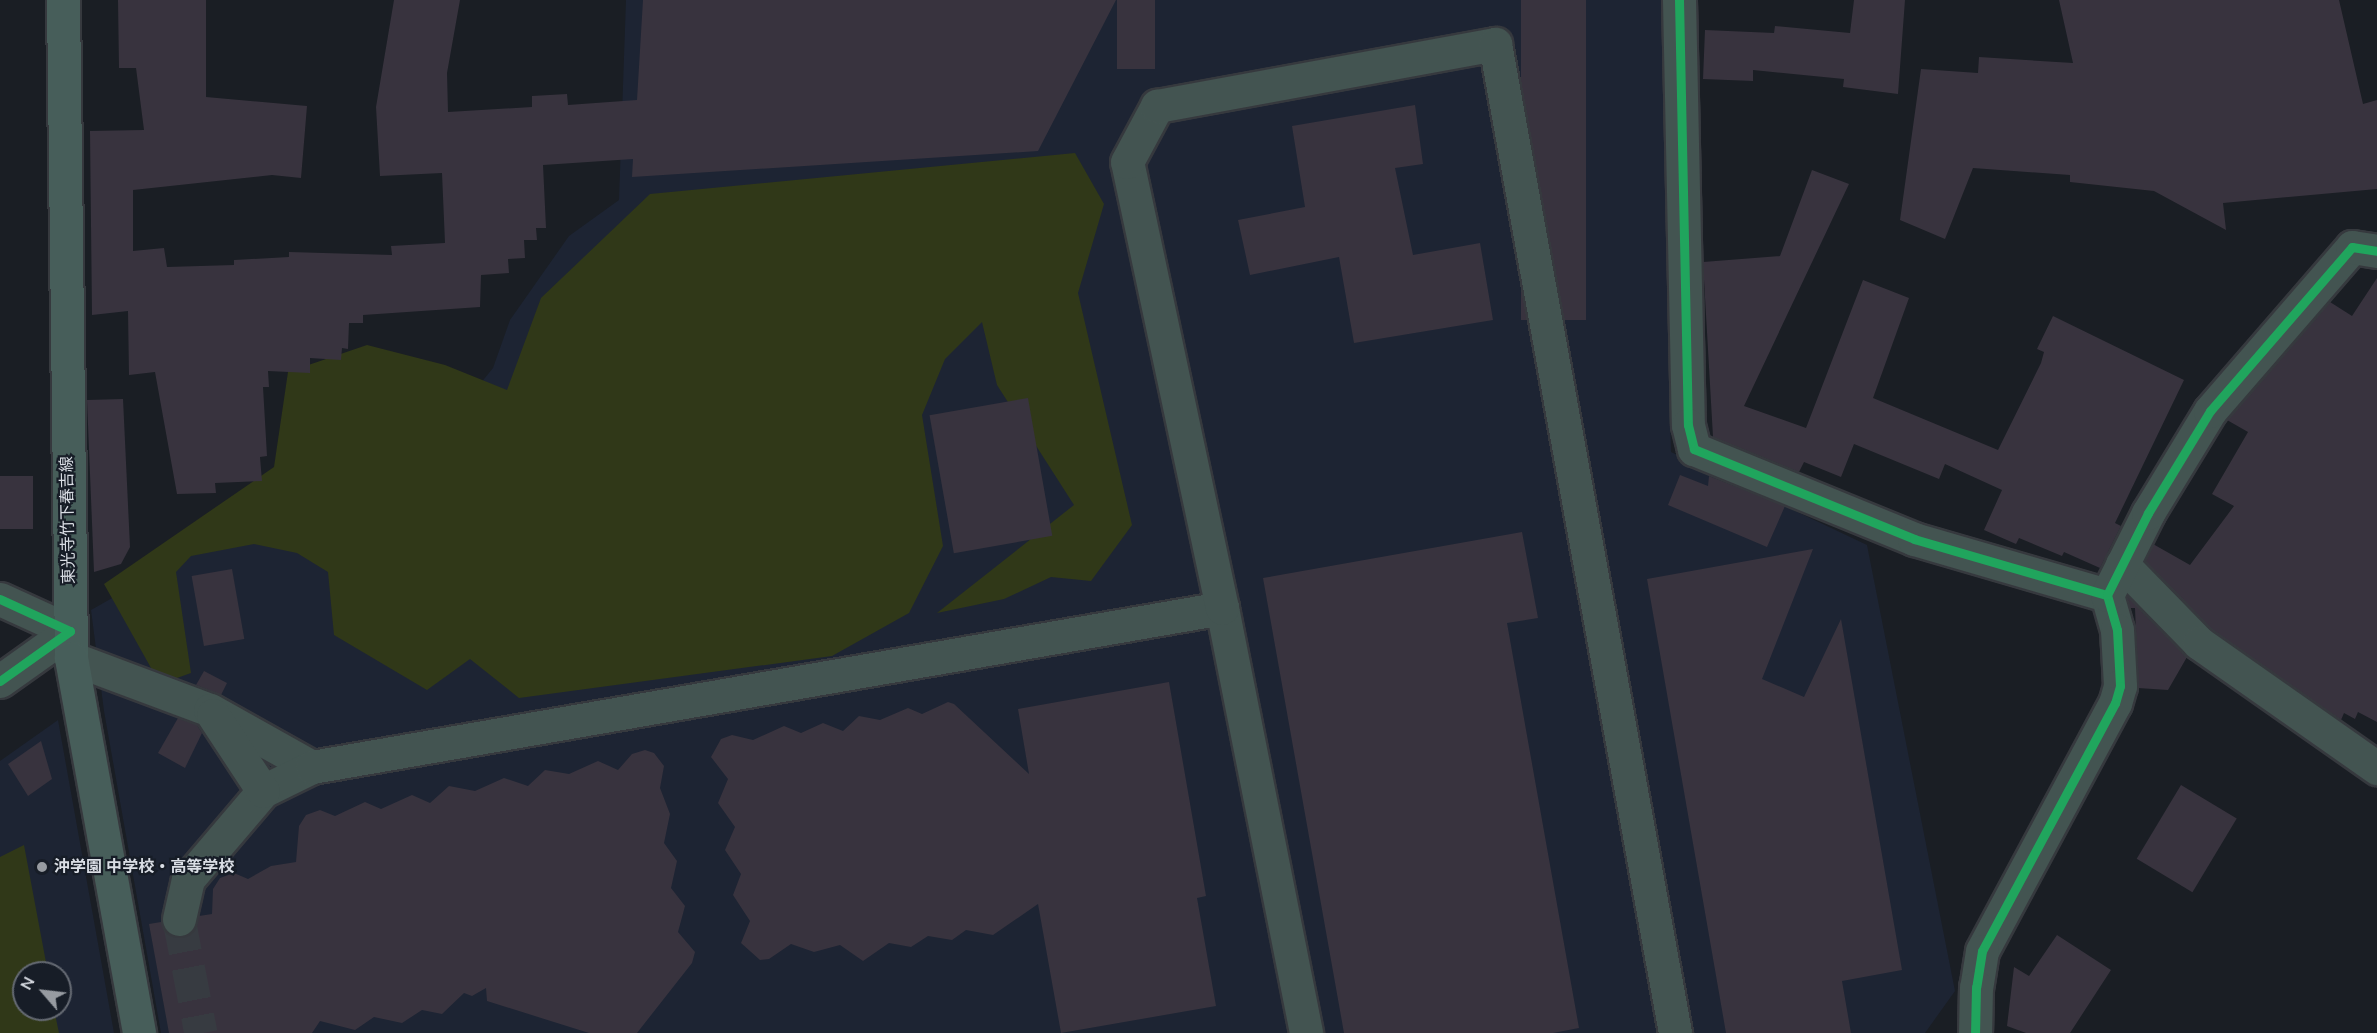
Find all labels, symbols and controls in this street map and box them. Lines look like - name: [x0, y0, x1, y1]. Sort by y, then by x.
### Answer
- street label: 東光寺竹下春吉線: [57, 456, 79, 584]
- place label: 沖学園 中学校・高等学校: [54, 857, 234, 877]
- marker: 沖学園 中学校・高等学校: [35, 860, 49, 874]
- north arrow: [12, 961, 72, 1021]
- text: N: [15, 973, 40, 994]

